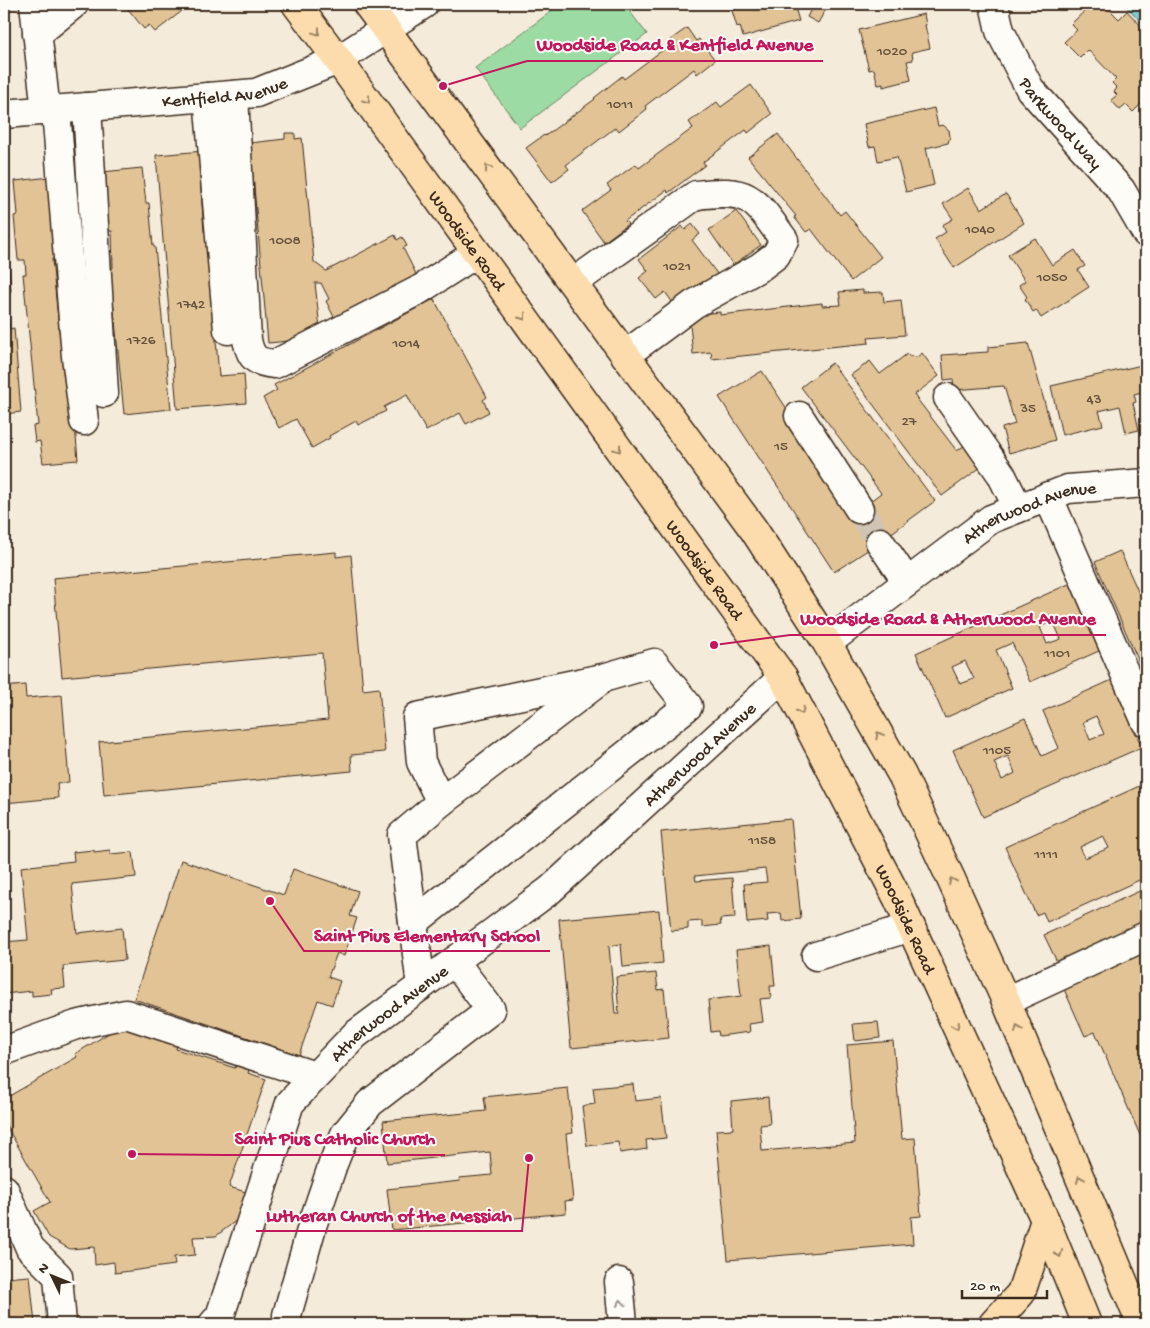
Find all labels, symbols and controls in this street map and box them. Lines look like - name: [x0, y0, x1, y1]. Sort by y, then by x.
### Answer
- one-way arrow: [311, 26, 320, 36]
- callout: Woodside Road & Kentfield Avenue: [527, 27, 823, 61]
- text: Woodside Road & Kentfield Avenue: [536, 35, 814, 58]
- house number: 1020: [876, 43, 908, 61]
- street label: Kentfield Avenue: [161, 73, 292, 114]
- street label: Parkwood Way: [1013, 74, 1106, 175]
- one-way arrow: [361, 94, 370, 104]
- house number: 1011: [606, 96, 633, 114]
- one-way arrow: [485, 164, 494, 174]
- street label: Woodside Road: [423, 187, 510, 297]
- house number: 1040: [964, 221, 996, 239]
- house number: 1008: [268, 232, 301, 250]
- house number: 1021: [662, 258, 691, 276]
- house number: 1050: [1036, 269, 1068, 287]
- house number: 1742: [176, 296, 205, 314]
- one-way arrow: [517, 311, 526, 321]
- house number: 1726: [126, 332, 156, 350]
- house number: 1014: [391, 335, 420, 353]
- house number: 43: [1087, 391, 1102, 409]
- house number: 35: [1019, 400, 1036, 418]
- house number: 27: [901, 413, 918, 431]
- house number: 15: [773, 438, 788, 456]
- one-way arrow: [612, 443, 621, 453]
- street label: Atherwood Avenue: [959, 479, 1098, 550]
- street label: Woodside Road: [660, 517, 747, 626]
- callout: Woodside Road & Atherwood Avenue: [790, 601, 1106, 635]
- text: Woodside Road & Atherwood Avenue: [799, 609, 1097, 632]
- house number: 1101: [1043, 645, 1070, 663]
- street label: Atherwood Avenue: [640, 698, 762, 812]
- one-way arrow: [795, 706, 805, 715]
- one-way arrow: [876, 732, 886, 741]
- house number: 1105: [982, 742, 1011, 760]
- house number: 1158: [747, 832, 776, 850]
- house number: 1111: [1033, 846, 1058, 864]
- street label: Woodside Road: [869, 862, 939, 979]
- one-way arrow: [948, 877, 958, 886]
- callout: Saint Pius Elementary School: [304, 917, 550, 951]
- text: Saint Pius Elementary School: [314, 926, 540, 949]
- street label: Atherwood Avenue: [327, 961, 454, 1067]
- one-way arrow: [950, 1021, 961, 1030]
- one-way arrow: [1013, 1025, 1024, 1034]
- callout: Saint Pius Catholic Church: [224, 1121, 445, 1155]
- text: Saint Pius Catholic Church: [235, 1129, 436, 1152]
- one-way arrow: [1076, 1175, 1086, 1184]
- callout: Lutheran Church of the Messiah: [256, 1197, 522, 1231]
- text: Lutheran Church of the Messiah: [266, 1206, 513, 1229]
- one-way arrow: [1053, 1249, 1063, 1258]
- north arrow: [28, 1250, 78, 1300]
- text: N: [35, 1260, 54, 1278]
- scale bar: [962, 1268, 1048, 1300]
- text: 20 m: [970, 1278, 1000, 1296]
- one-way arrow: [616, 1299, 627, 1307]

